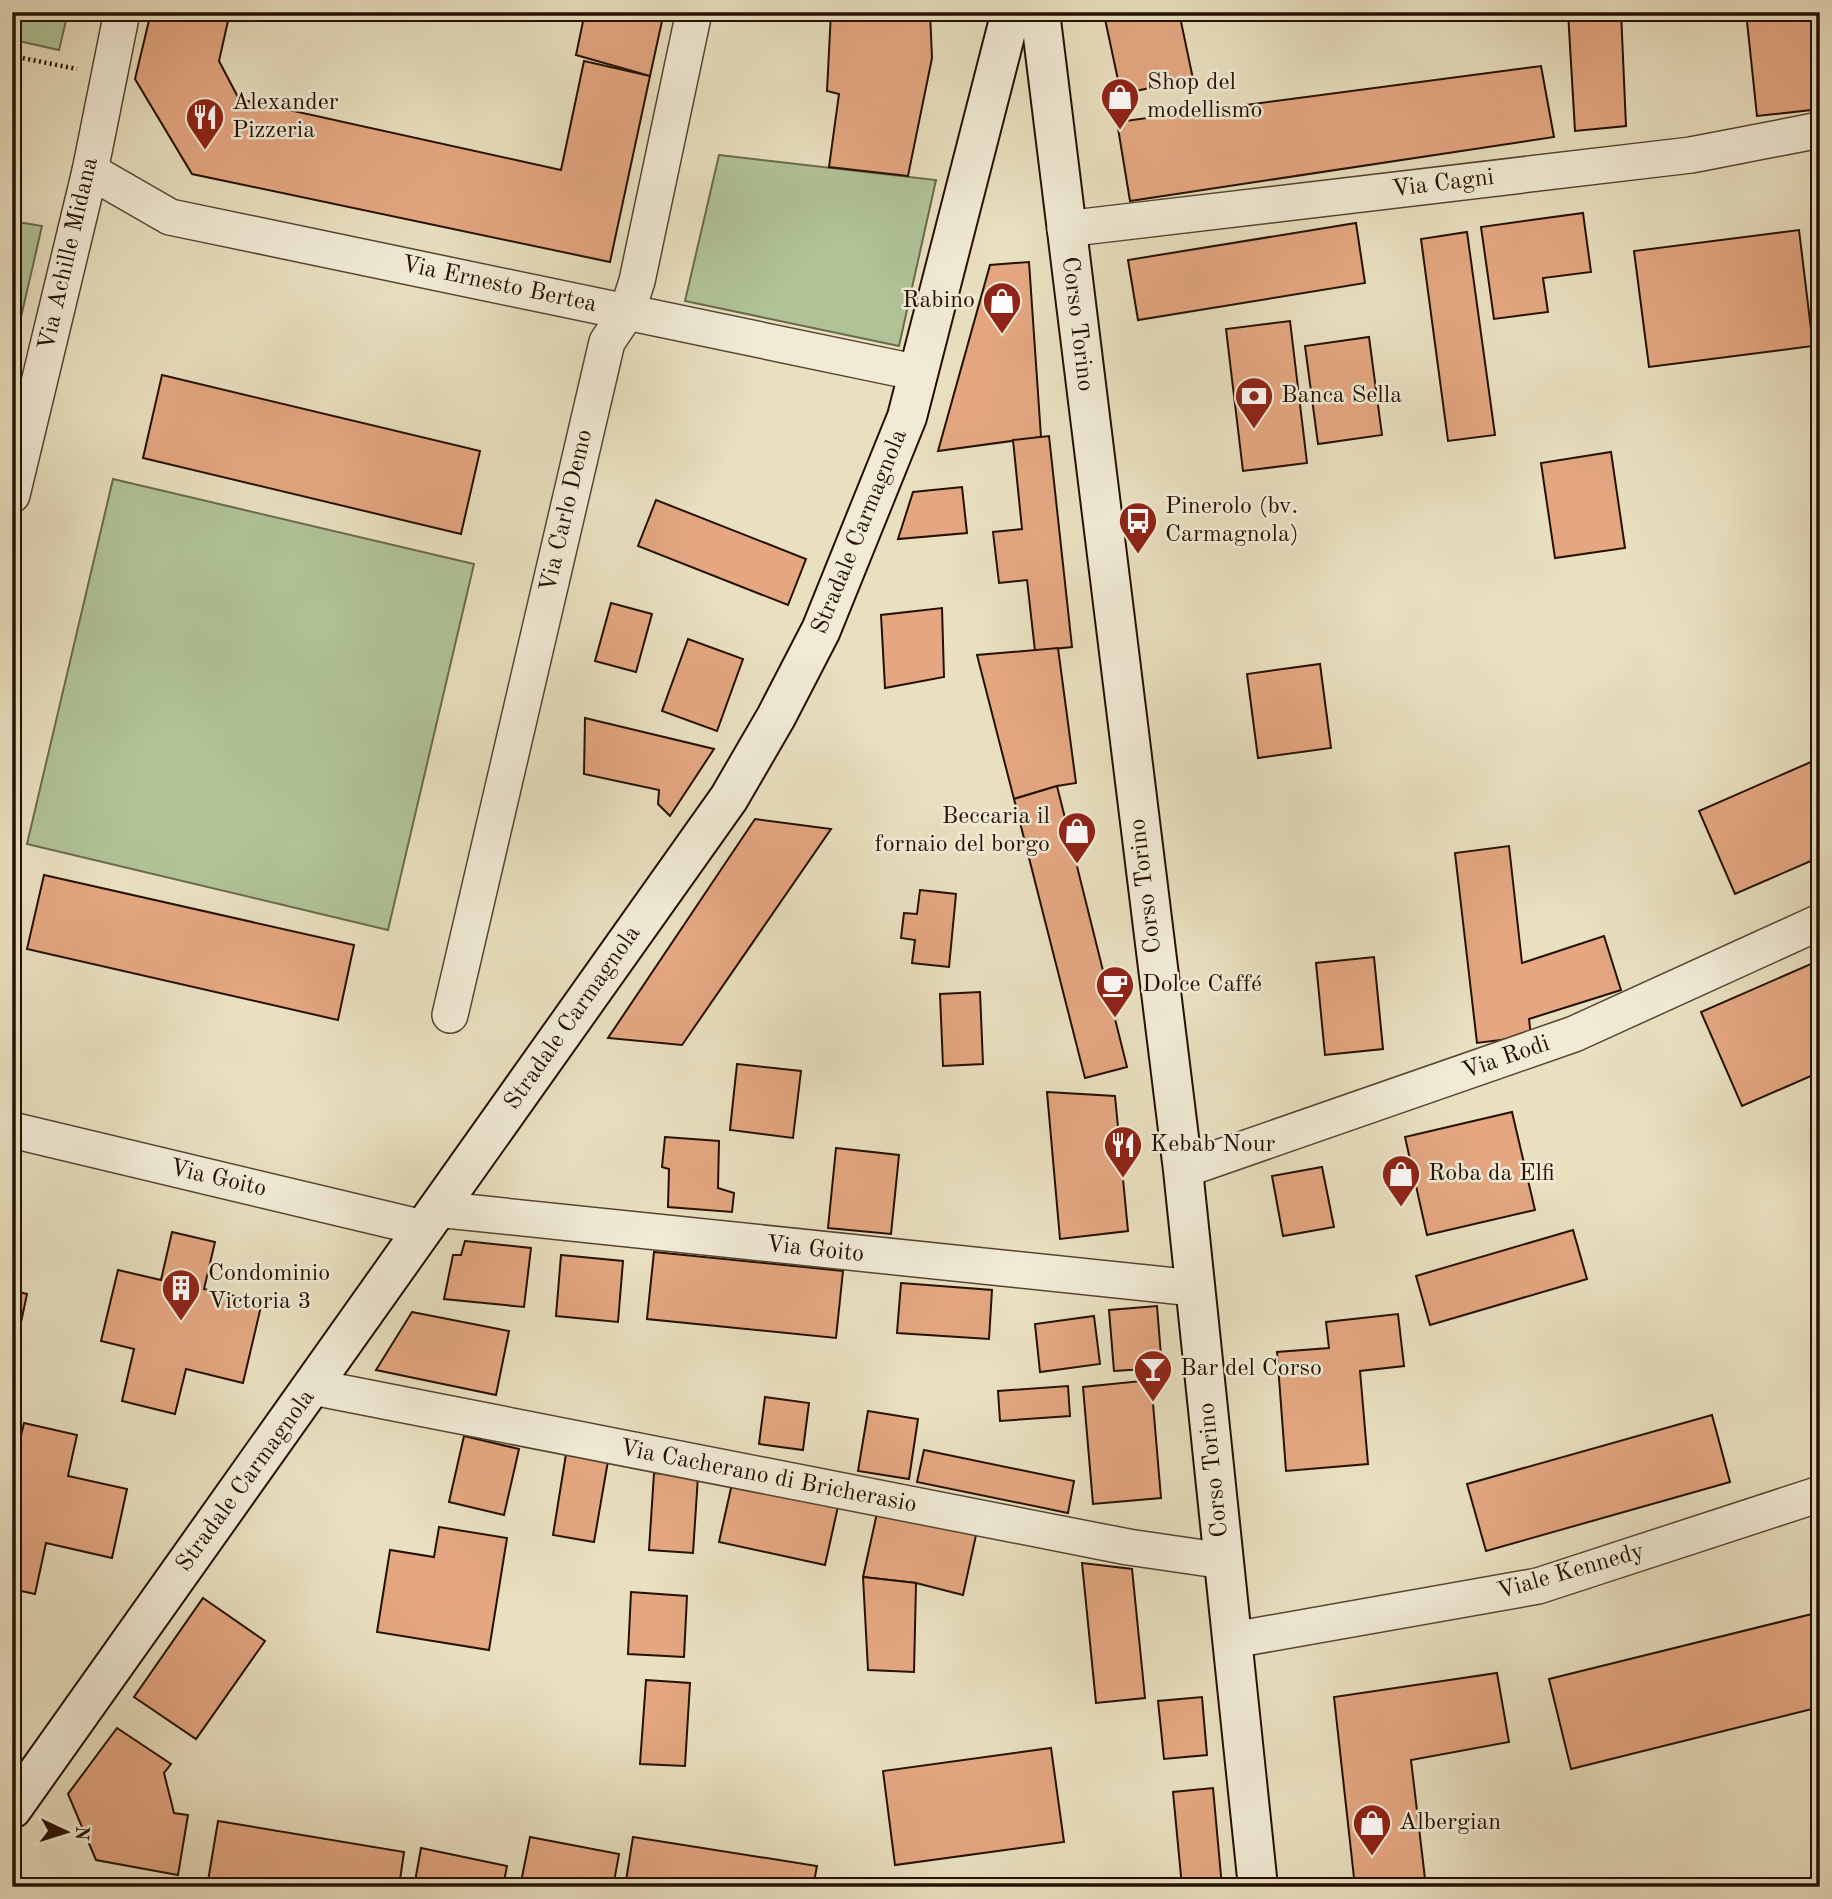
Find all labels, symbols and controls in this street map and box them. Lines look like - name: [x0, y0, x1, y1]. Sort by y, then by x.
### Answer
- place label: Shop del modellismo: [1147, 71, 1262, 123]
- shop icon: Shop del modellismo: [1099, 76, 1141, 131]
- place label: Alexander Pizzeria: [232, 91, 339, 143]
- restaurant icon: Alexander Pizzeria: [184, 96, 226, 151]
- street label: Via Achille Midana: [35, 155, 103, 353]
- street label: Via Cagni: [1390, 166, 1496, 202]
- street label: Via Ernesto Bertea: [399, 253, 599, 317]
- street label: Corso Torino: [1057, 255, 1097, 393]
- shop icon: Rabino: [981, 280, 1023, 335]
- place label: Rabino: [902, 289, 975, 313]
- bank icon: Banca Sella: [1233, 375, 1275, 430]
- place label: Banca Sella: [1281, 384, 1402, 408]
- street label: Stradale Carmagnola: [808, 426, 912, 638]
- street label: Via Carlo Demo: [537, 427, 597, 595]
- place label: Pinerolo (bv. Carmagnola): [1165, 495, 1299, 547]
- bus stop icon: Pinerolo (bv. Carmagnola): [1117, 500, 1159, 555]
- place label: Beccaria il fornaio del borgo: [875, 805, 1050, 857]
- shop icon: Beccaria il fornaio del borgo: [1056, 810, 1098, 865]
- street label: Corso Torino: [1126, 817, 1166, 955]
- street label: Stradale Carmagnola: [501, 922, 646, 1114]
- cafe icon: Dolce Caffé: [1094, 964, 1136, 1019]
- place label: Dolce Caffé: [1142, 973, 1262, 997]
- street label: Via Rodi: [1459, 1032, 1553, 1084]
- restaurant icon: Kebab Nour: [1102, 1124, 1144, 1179]
- place label: Kebab Nour: [1150, 1133, 1276, 1157]
- shop icon: Roba da Elfi: [1380, 1153, 1422, 1208]
- street label: Via Goito: [167, 1156, 269, 1202]
- place label: Roba da Elfi: [1428, 1162, 1555, 1186]
- street label: Via Goito: [765, 1233, 865, 1267]
- place label: Condominio Victoria 3: [208, 1262, 330, 1314]
- building icon: Condominio Victoria 3: [160, 1267, 202, 1322]
- bar icon: Bar del Corso: [1132, 1348, 1174, 1403]
- place label: Bar del Corso: [1180, 1357, 1322, 1381]
- street label: Stradale Carmagnola: [172, 1385, 320, 1576]
- street label: Corso Torino: [1195, 1401, 1233, 1539]
- street label: Via Cacherano di Bricherasio: [617, 1436, 919, 1518]
- street label: Viale Kennedy: [1495, 1540, 1647, 1604]
- north arrow: [32, 1798, 102, 1868]
- shop icon: Albergian: [1351, 1802, 1393, 1857]
- place label: Albergian: [1399, 1811, 1501, 1835]
- text: N: [70, 1825, 90, 1841]

